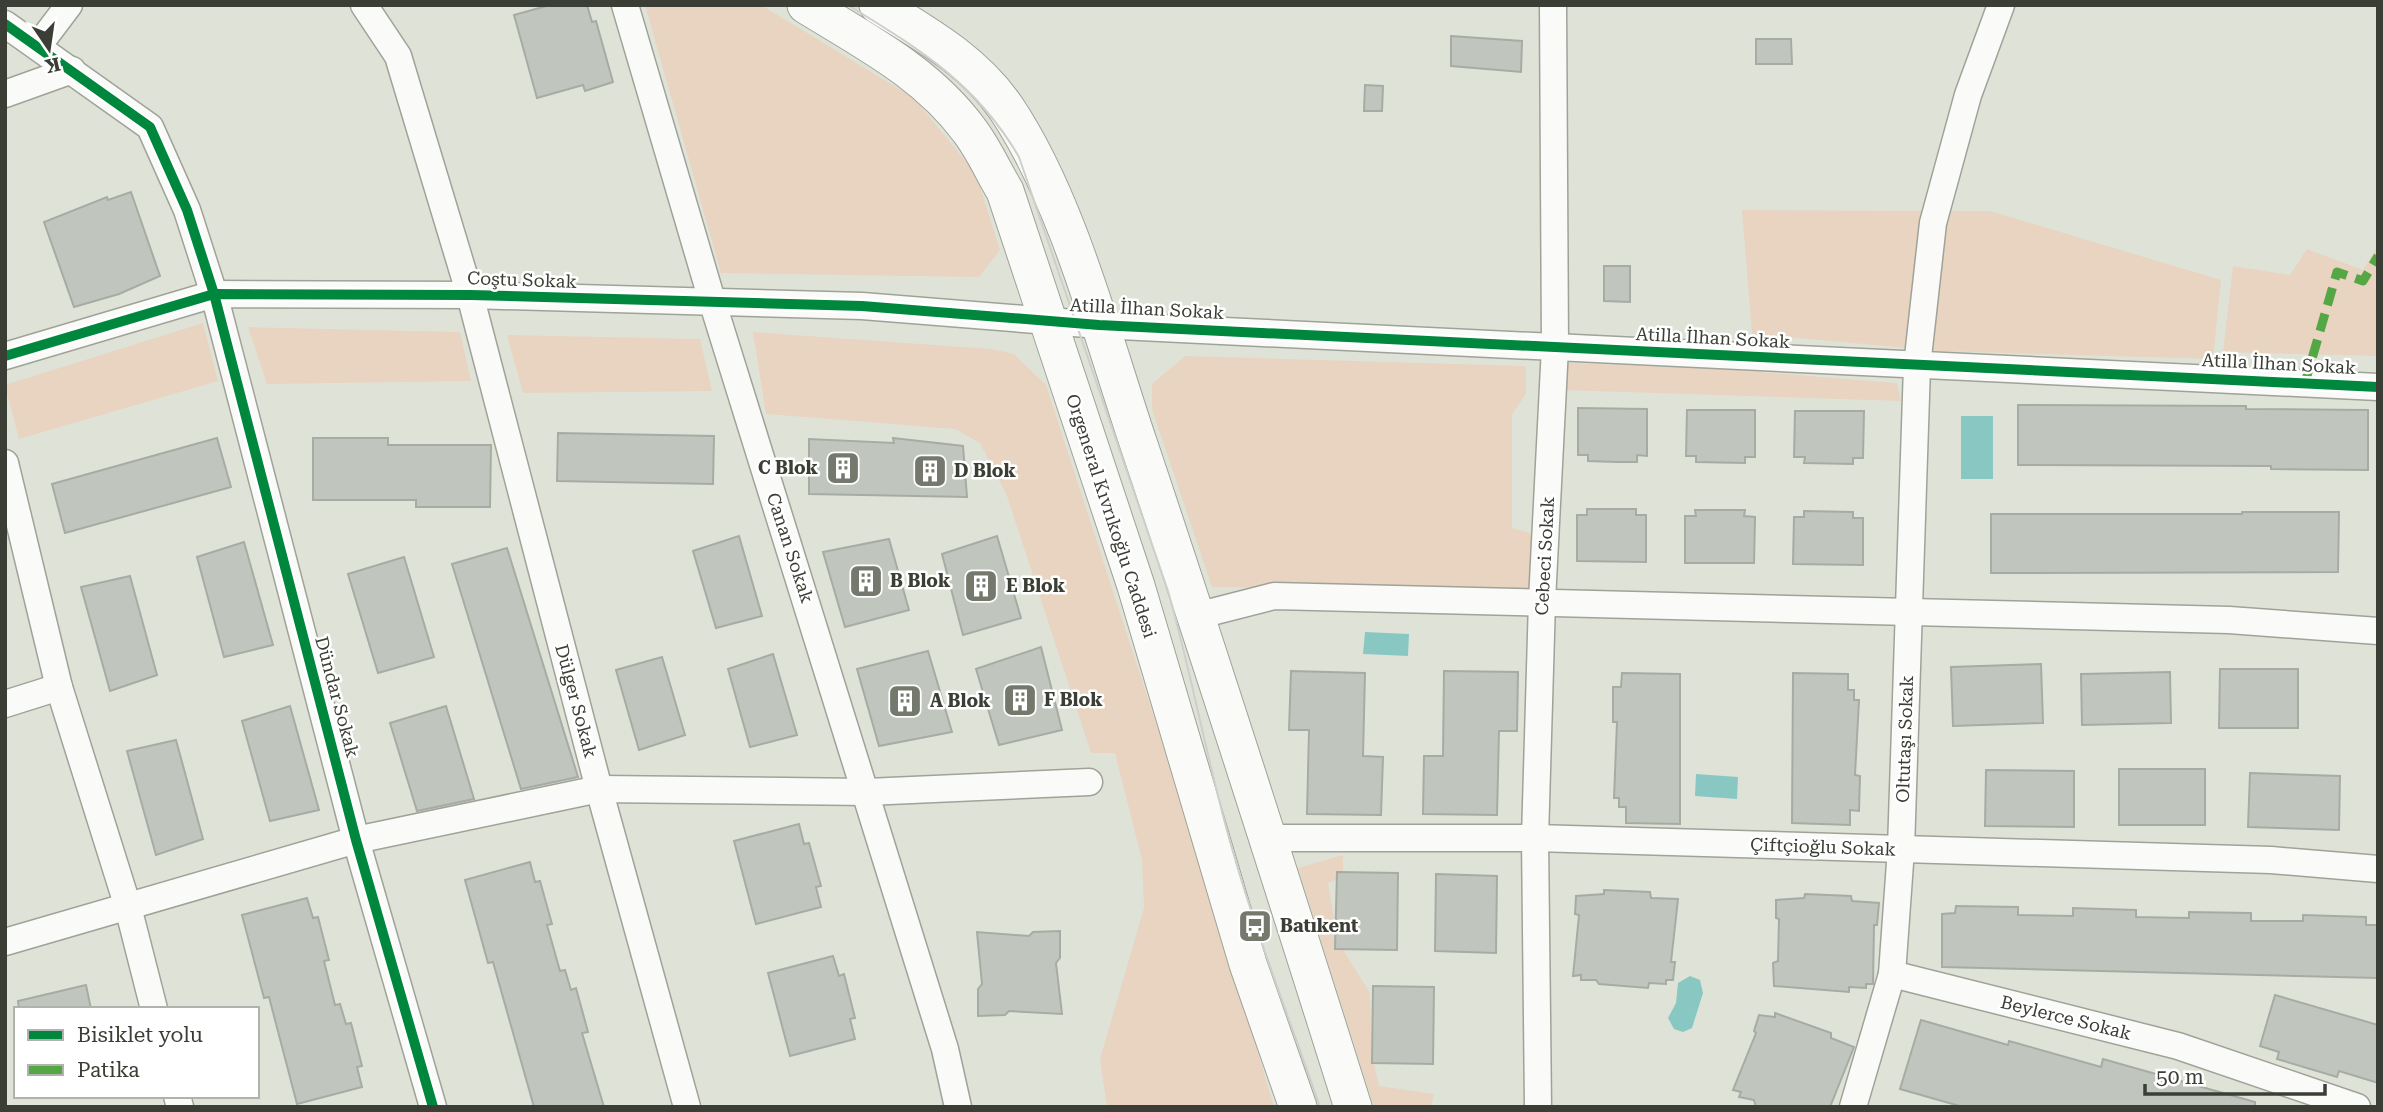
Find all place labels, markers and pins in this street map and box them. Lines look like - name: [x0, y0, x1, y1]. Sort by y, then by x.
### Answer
- building icon: C Blok: [824, 449, 862, 487]
- building icon: D Blok: [911, 452, 949, 490]
- place label: C Blok: [758, 457, 819, 478]
- place label: D Blok: [954, 460, 1016, 481]
- building icon: B Blok: [847, 562, 885, 600]
- building icon: E Blok: [962, 567, 1000, 605]
- place label: B Blok: [890, 570, 951, 591]
- place label: E Blok: [1006, 575, 1066, 596]
- building icon: F Blok: [1001, 681, 1039, 719]
- building icon: A Blok: [886, 682, 924, 720]
- place label: F Blok: [1044, 689, 1103, 710]
- place label: A Blok: [930, 690, 991, 711]
- bus stop icon: Batıkent: [1236, 907, 1274, 945]
- place label: Batıkent: [1280, 915, 1358, 936]

